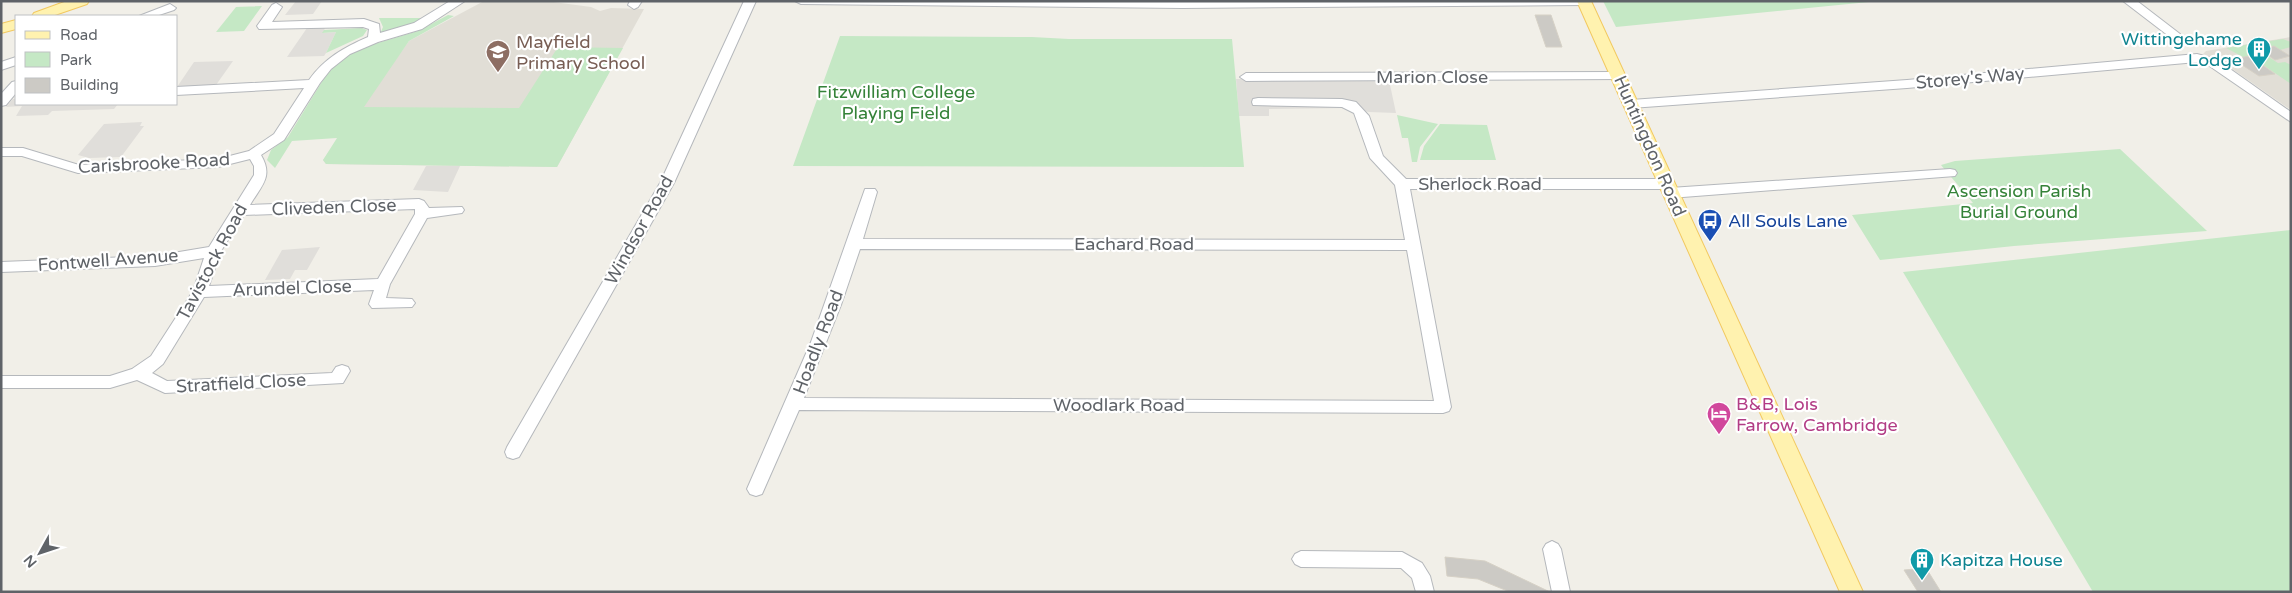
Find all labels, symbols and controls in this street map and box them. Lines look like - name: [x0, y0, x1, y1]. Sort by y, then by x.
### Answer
- legend: [15, 15, 178, 105]
- text: Road: [60, 26, 98, 44]
- place label: Wittingehame Lodge: [2121, 28, 2242, 71]
- place label: Mayfield Primary School: [516, 31, 645, 74]
- building icon: Wittingehame Lodge: [2246, 36, 2272, 70]
- school or university icon: Mayfield Primary School: [485, 39, 511, 73]
- text: Park: [60, 51, 92, 69]
- street label: Storey's Way: [1915, 62, 2026, 94]
- street label: Marion Close: [1376, 66, 1488, 88]
- street label: Huntingdon Road: [1609, 72, 1691, 220]
- text: Building: [60, 76, 119, 94]
- park label: Fitzwilliam College Playing Field: [817, 81, 975, 124]
- street label: Carisbrooke Road: [77, 148, 231, 178]
- street label: Windsor Road: [600, 172, 678, 288]
- street label: Sherlock Road: [1418, 173, 1542, 195]
- park label: Ascension Parish Burial Ground: [1946, 180, 2092, 223]
- street label: Cliveden Close: [271, 194, 397, 220]
- street label: Tavistock Road: [172, 200, 252, 324]
- bus stop icon: All Souls Lane: [1697, 208, 1723, 242]
- place label: All Souls Lane: [1728, 210, 1847, 232]
- street label: Eachard Road: [1074, 233, 1194, 255]
- street label: Fontwell Avenue: [37, 244, 179, 276]
- street label: Arundel Close: [232, 275, 352, 301]
- street label: Hoadly Road: [788, 287, 848, 397]
- street label: Stratfield Close: [175, 369, 307, 397]
- place label: B&B, Lois Farrow, Cambridge: [1736, 393, 1898, 436]
- street label: Woodlark Road: [1053, 394, 1185, 416]
- hotel icon: B&B, Lois Farrow, Cambridge: [1706, 401, 1732, 435]
- north arrow: [15, 528, 65, 578]
- building icon: Kapitza House: [1909, 547, 1935, 581]
- place label: Kapitza House: [1940, 549, 2063, 571]
- text: N: [20, 551, 41, 571]

